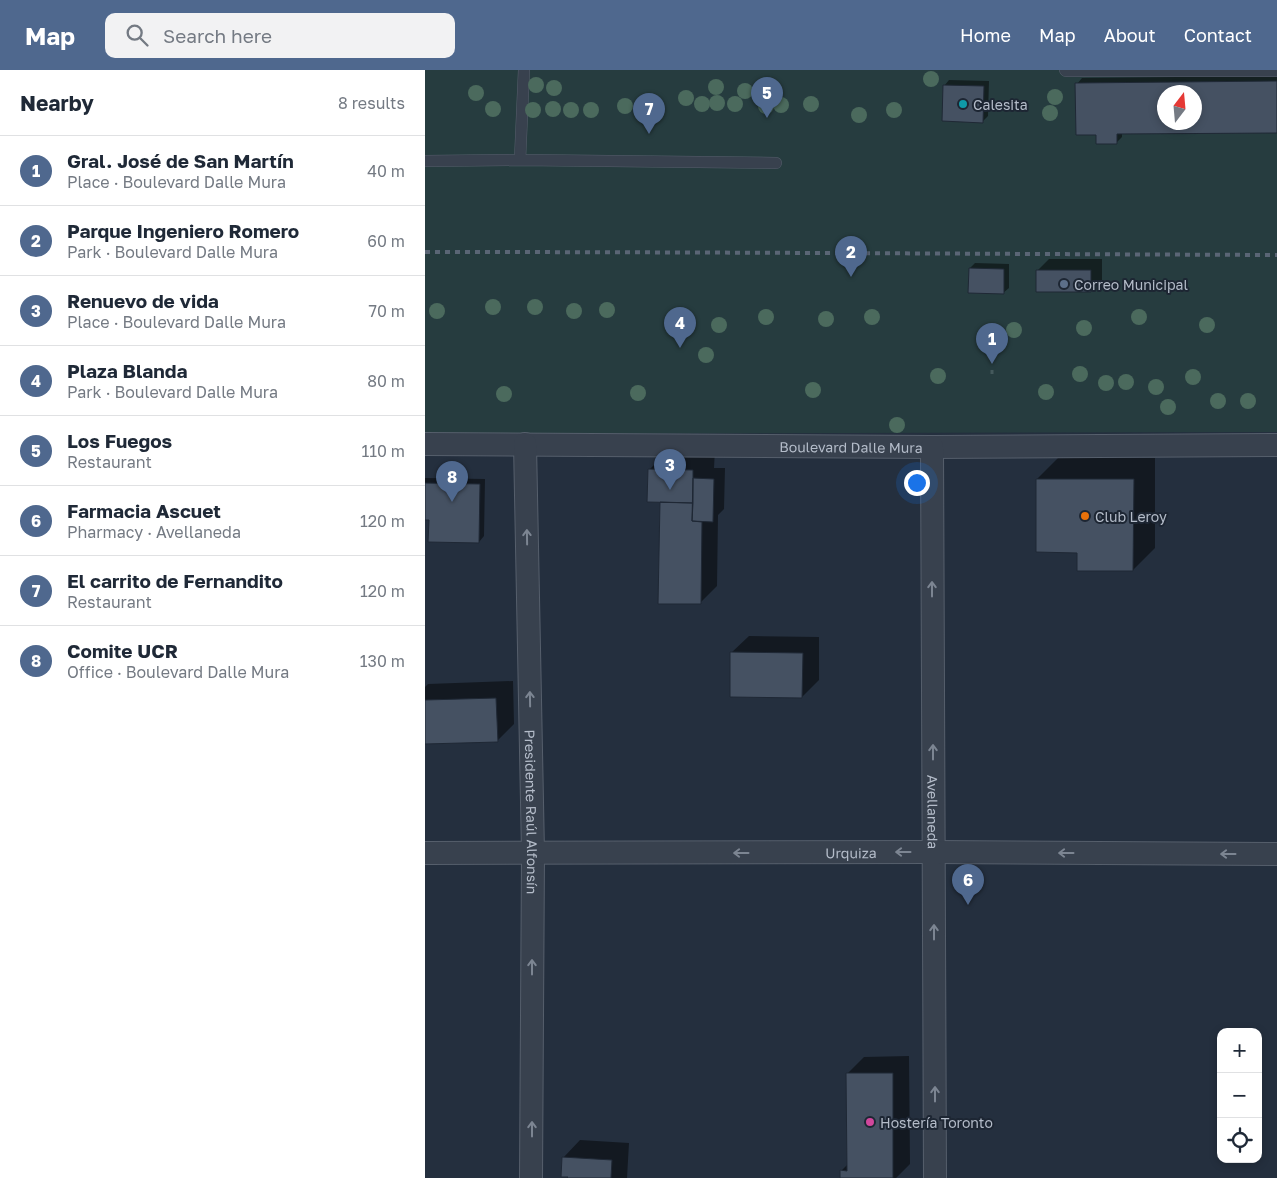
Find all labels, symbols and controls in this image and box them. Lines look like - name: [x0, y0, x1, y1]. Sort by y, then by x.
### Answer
- search box: [105, 13, 455, 58]
- text: Map: [25, 21, 75, 50]
- icon: search: [123, 21, 151, 49]
- text: Search here: [163, 24, 272, 47]
- text: Home: [960, 24, 1011, 46]
- text: Map: [1039, 24, 1076, 46]
- text: About: [1104, 24, 1156, 46]
- text: Contact: [1184, 24, 1252, 46]
- pin: 5: [751, 77, 783, 118]
- north arrow: [1157, 85, 1202, 130]
- text: Nearby: [20, 90, 94, 116]
- text: 8 results: [338, 93, 405, 113]
- pin: 7: [633, 93, 665, 134]
- place label: Calesita: [973, 96, 1028, 113]
- marker: Calesita: [957, 98, 969, 110]
- text: Gral. José de San Martín: [67, 149, 294, 172]
- text: 1: [32, 161, 40, 181]
- text: 40 m: [367, 161, 405, 181]
- text: Place · Boulevard Dalle Mura: [67, 172, 286, 192]
- text: Parque Ingeniero Romero: [67, 219, 299, 242]
- text: 2: [31, 231, 41, 251]
- text: 60 m: [367, 231, 405, 251]
- pin: 2: [835, 236, 867, 277]
- text: Park · Boulevard Dalle Mura: [67, 242, 278, 262]
- place label: Correo Municipal: [1074, 276, 1188, 293]
- marker: Correo Municipal: [1058, 278, 1070, 290]
- text: Renuevo de vida: [67, 289, 219, 312]
- text: 3: [31, 301, 41, 321]
- text: 70 m: [368, 301, 405, 321]
- pin: 4: [664, 307, 696, 348]
- text: Place · Boulevard Dalle Mura: [67, 312, 286, 332]
- pin: 1: [976, 323, 1008, 364]
- text: Plaza Blanda: [67, 359, 188, 382]
- text: 4: [31, 371, 41, 391]
- text: 80 m: [367, 371, 405, 391]
- text: Park · Boulevard Dalle Mura: [67, 382, 278, 402]
- text: Los Fuegos: [67, 429, 172, 452]
- street label: Boulevard Dalle Mura: [779, 438, 923, 455]
- text: 5: [31, 441, 41, 461]
- text: 110 m: [361, 441, 405, 461]
- pin: 3: [654, 449, 686, 490]
- text: Restaurant: [67, 452, 152, 472]
- pin: 8: [436, 461, 468, 502]
- your location: [904, 470, 930, 496]
- text: Farmacia Ascuet: [67, 499, 221, 522]
- place label: Club Leroy: [1095, 508, 1167, 525]
- marker: Club Leroy: [1079, 510, 1091, 522]
- text: 6: [31, 511, 41, 531]
- text: 120 m: [360, 511, 405, 531]
- text: Pharmacy · Avellaneda: [67, 522, 241, 542]
- one-way arrow: [522, 529, 532, 546]
- text: El carrito de Fernandito: [67, 569, 283, 592]
- text: 7: [32, 581, 40, 601]
- text: 120 m: [360, 581, 405, 601]
- one-way arrow: [927, 582, 937, 598]
- text: Restaurant: [67, 592, 152, 612]
- text: Comite UCR: [67, 639, 178, 662]
- text: 8: [31, 651, 41, 671]
- text: 130 m: [360, 651, 405, 671]
- text: Office · Boulevard Dalle Mura: [67, 662, 289, 682]
- one-way arrow: [525, 692, 535, 708]
- street label: Presidente Raúl Alfonsín: [522, 729, 542, 895]
- one-way arrow: [928, 744, 938, 760]
- street label: Avellaneda: [925, 775, 942, 849]
- street label: Urquiza: [825, 844, 877, 861]
- one-way arrow: [896, 847, 912, 857]
- one-way arrow: [733, 848, 750, 858]
- one-way arrow: [1058, 848, 1074, 858]
- one-way arrow: [1221, 849, 1237, 859]
- pin: 6: [952, 864, 984, 905]
- one-way arrow: [929, 924, 939, 940]
- one-way arrow: [527, 959, 537, 976]
- map controls: [1217, 1028, 1262, 1163]
- button: +: [1217, 1028, 1262, 1073]
- button: −: [1217, 1073, 1262, 1118]
- one-way arrow: [930, 1087, 940, 1103]
- place label: Hostería Toronto: [880, 1114, 993, 1131]
- marker: Hostería Toronto: [864, 1116, 876, 1128]
- button: locate: [1217, 1118, 1262, 1163]
- one-way arrow: [527, 1122, 537, 1138]

